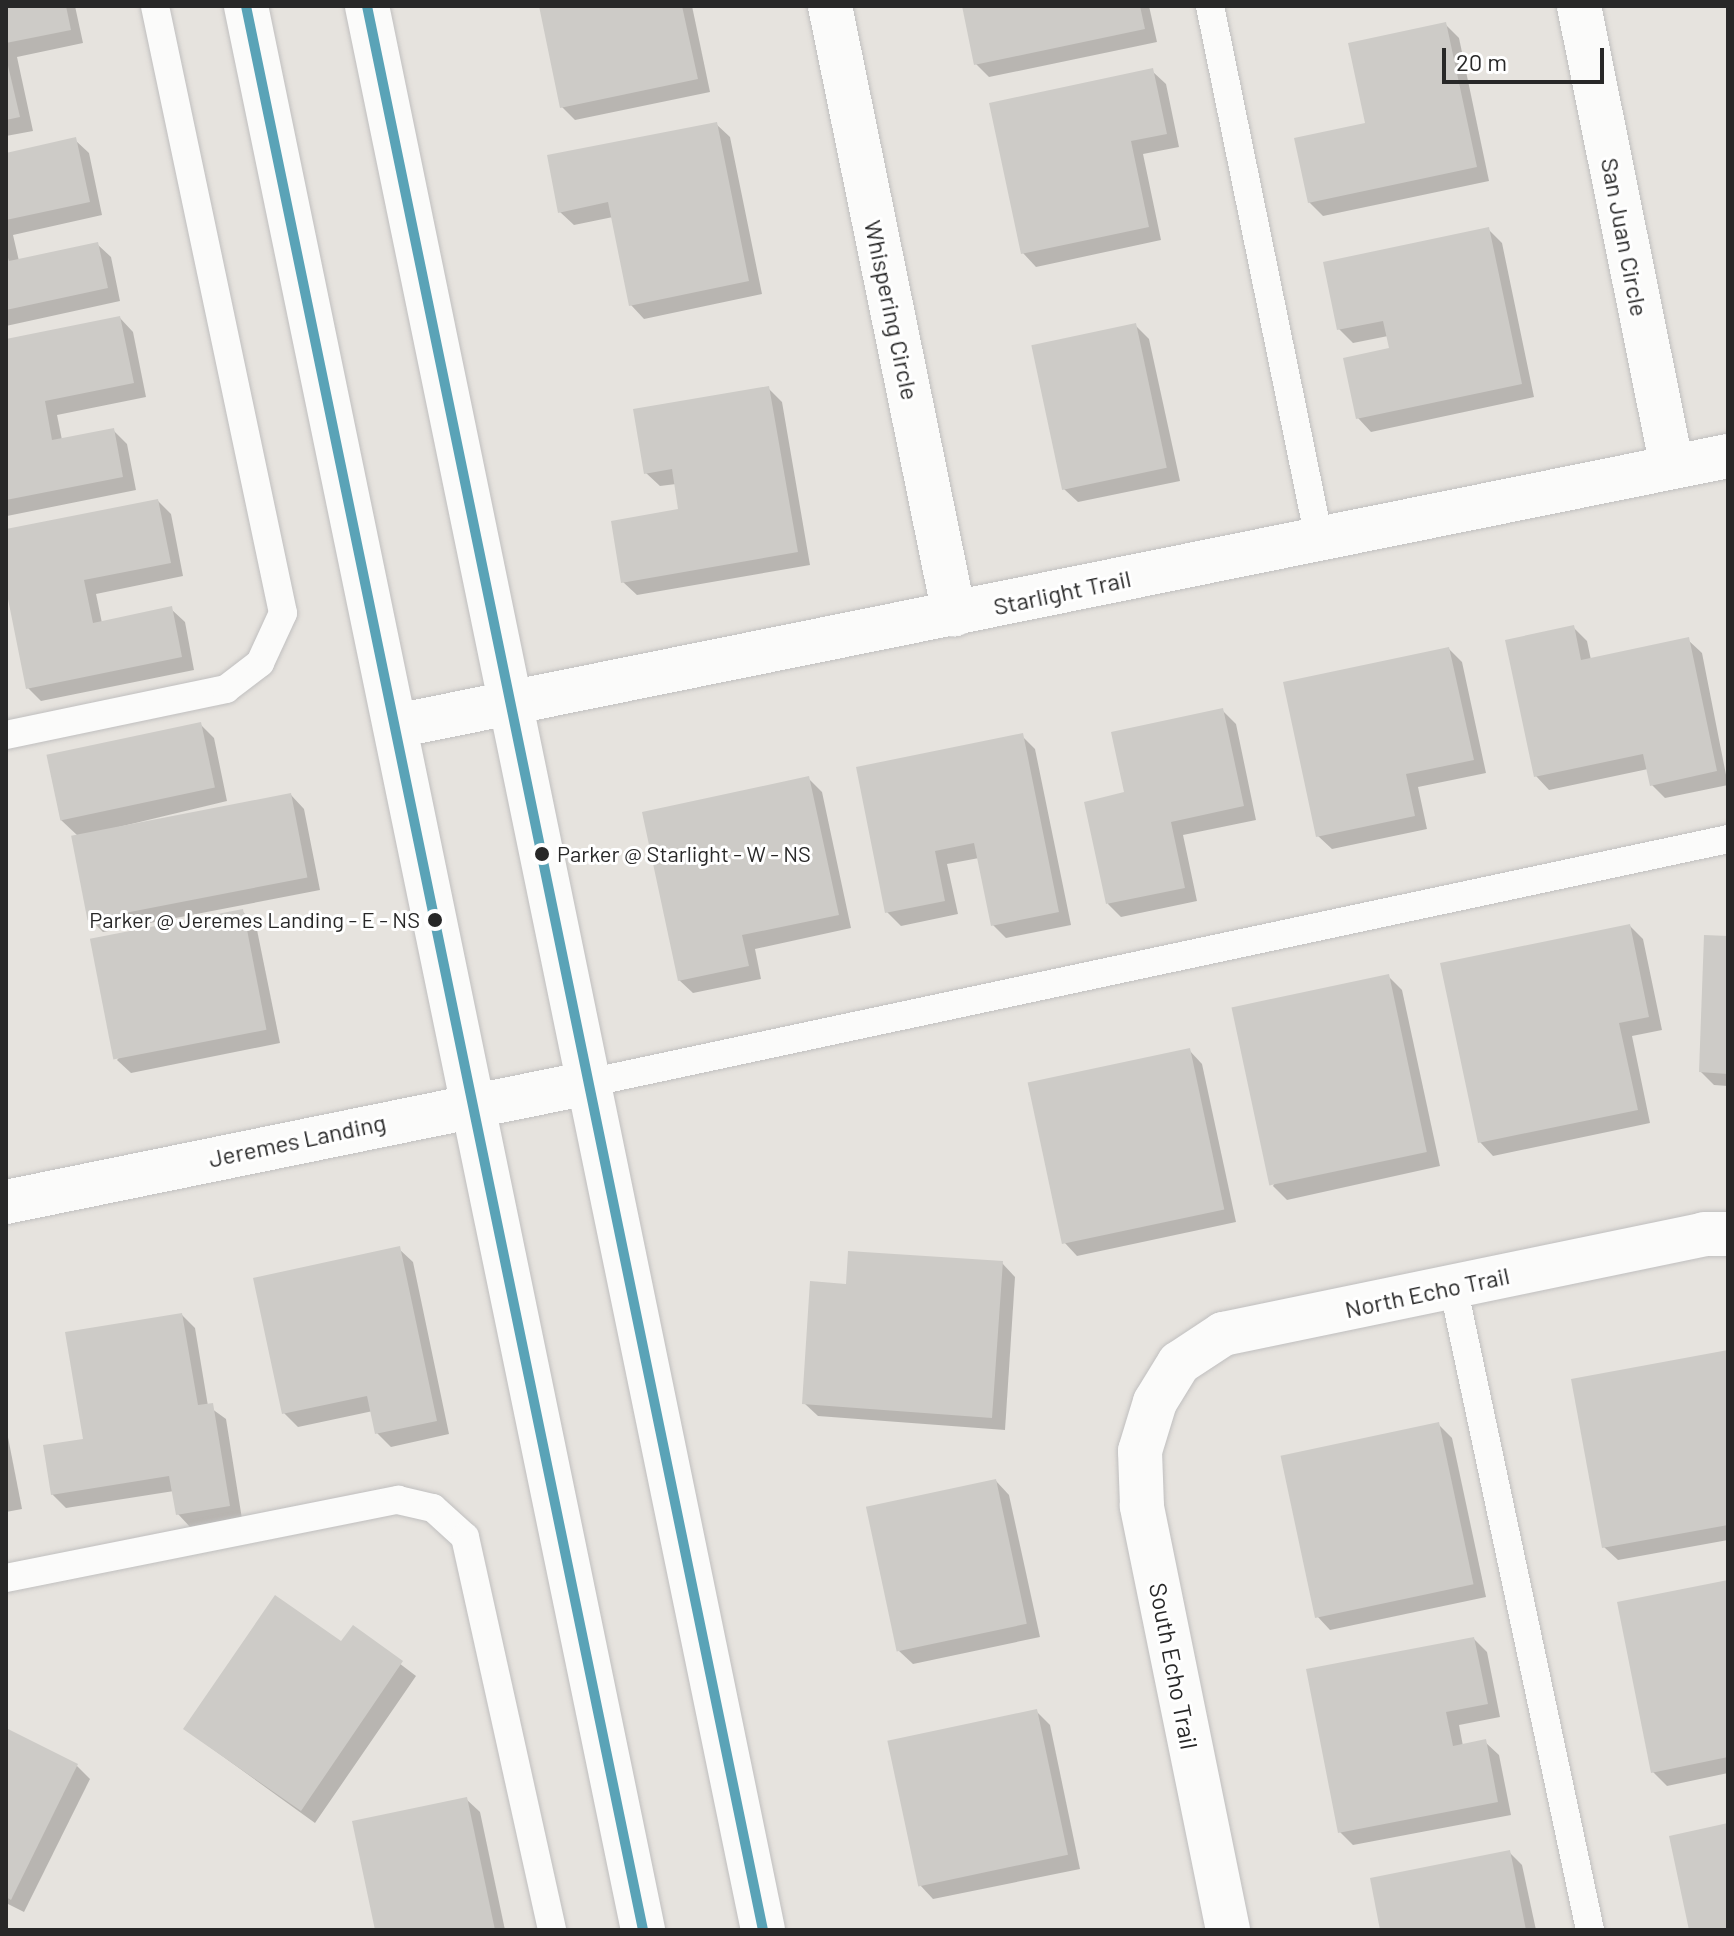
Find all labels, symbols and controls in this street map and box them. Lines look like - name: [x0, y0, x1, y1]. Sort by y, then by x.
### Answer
- scale bar: [1446, 32, 1608, 82]
- text: 20 m: [1456, 47, 1507, 76]
- street label: San Juan Circle: [1596, 155, 1654, 319]
- street label: Whispering Circle: [859, 217, 925, 403]
- street label: Starlight Trail: [991, 563, 1133, 621]
- place label: Parker @ Starlight - W - NS: [557, 841, 811, 867]
- marker: Parker @ Starlight - W - NS: [534, 846, 550, 862]
- place label: Parker @ Jeremes Landing - E - NS: [89, 907, 420, 933]
- marker: Parker @ Jeremes Landing - E - NS: [427, 912, 443, 928]
- street label: Jeremes Landing: [206, 1107, 388, 1173]
- street label: North Echo Trail: [1342, 1261, 1512, 1323]
- street label: South Echo Trail: [1144, 1580, 1204, 1752]

